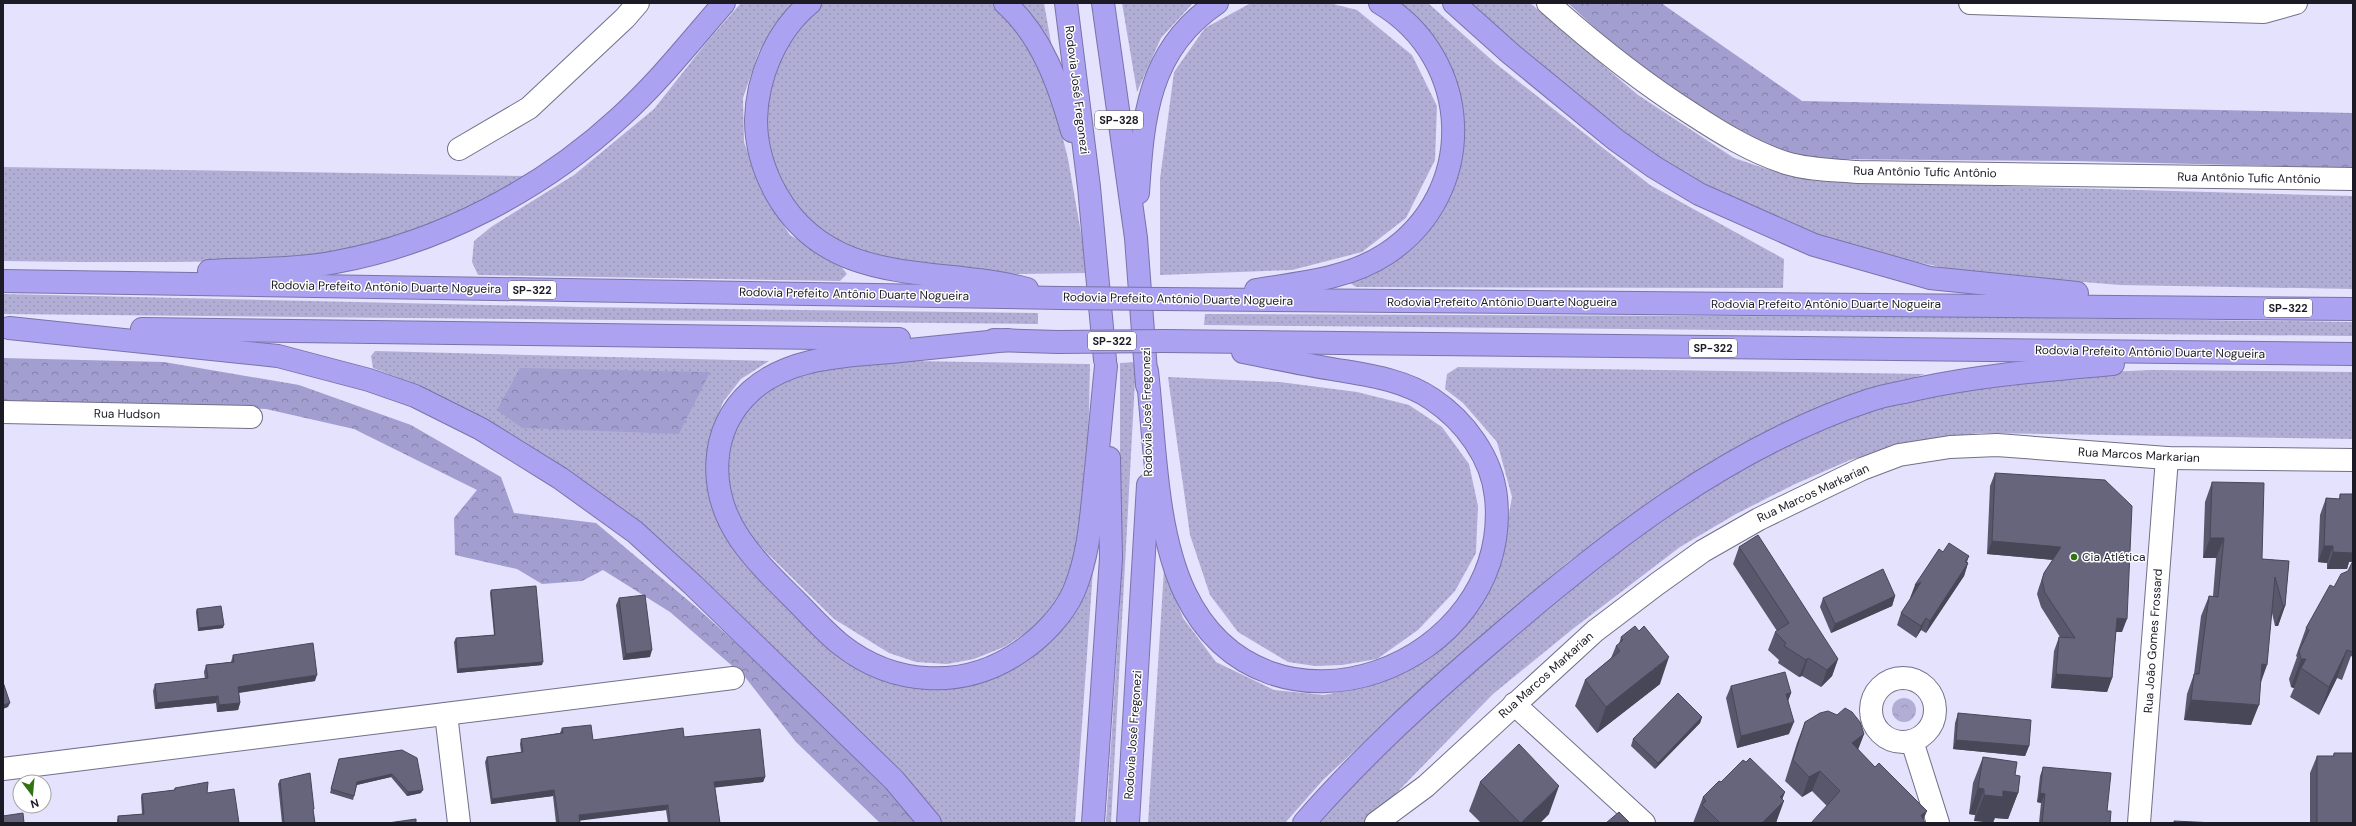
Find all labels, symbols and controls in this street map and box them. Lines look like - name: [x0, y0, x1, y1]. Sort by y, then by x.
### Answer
- street label: Rodovia José Fregonezi: [1061, 25, 1093, 155]
- road number: SP-328: [1095, 111, 1143, 129]
- street label: Rua Antônio Tufic Antônio: [1853, 163, 1997, 181]
- street label: Rua Antônio Tufic Antônio: [2177, 169, 2321, 187]
- street label: Rodovia Prefeito Antônio Duarte Nogueira: [271, 277, 501, 297]
- road number: SP-322: [508, 281, 556, 299]
- street label: Rodovia Prefeito Antônio Duarte Nogueira: [739, 284, 969, 304]
- street label: Rodovia Prefeito Antônio Duarte Nogueira: [1063, 289, 1293, 309]
- street label: Rodovia Prefeito Antônio Duarte Nogueira: [1387, 294, 1617, 310]
- street label: Rodovia Prefeito Antônio Duarte Nogueira: [1711, 296, 1941, 312]
- road number: SP-322: [2264, 299, 2312, 317]
- road number: SP-322: [1088, 332, 1136, 350]
- road number: SP-322: [1689, 339, 1737, 357]
- street label: Rodovia Prefeito Antônio Duarte Nogueira: [2035, 342, 2265, 362]
- street label: Rodovia José Fregonezi: [1138, 347, 1156, 477]
- street label: Rua Hudson: [94, 405, 160, 423]
- street label: Rua Marcos Markarian: [2078, 444, 2200, 466]
- street label: Rua Marcos Markarian: [1754, 460, 1872, 526]
- place label: Cia Atlética: [2082, 549, 2146, 565]
- marker: Cia Atlética: [2069, 552, 2079, 562]
- street label: Rua João Gomes Frossard: [2140, 568, 2166, 714]
- street label: Rua Marcos Markarian: [1495, 628, 1597, 722]
- street label: Rodovia José Fregonezi: [1121, 670, 1146, 800]
- north arrow: [12, 774, 52, 814]
- text: N: [29, 796, 41, 811]

